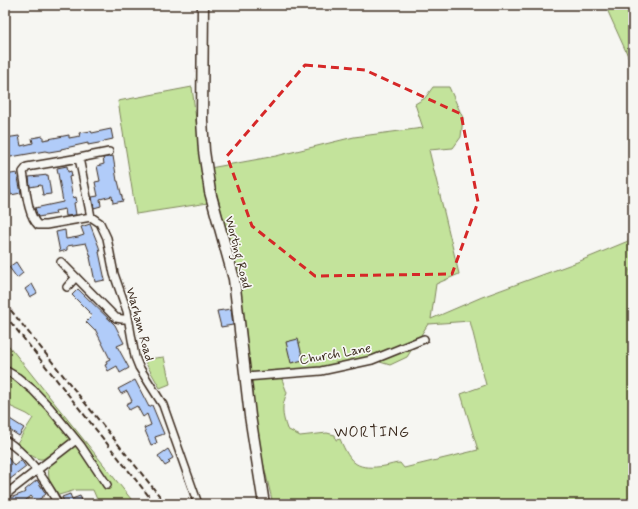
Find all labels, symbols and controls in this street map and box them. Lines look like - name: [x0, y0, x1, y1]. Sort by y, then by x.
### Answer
- street label: Worting Road: [218, 214, 255, 291]
- street label: Warham Road: [122, 286, 158, 363]
- street label: Church Lane: [298, 340, 373, 369]
- district label: WORTING: [334, 423, 410, 443]

